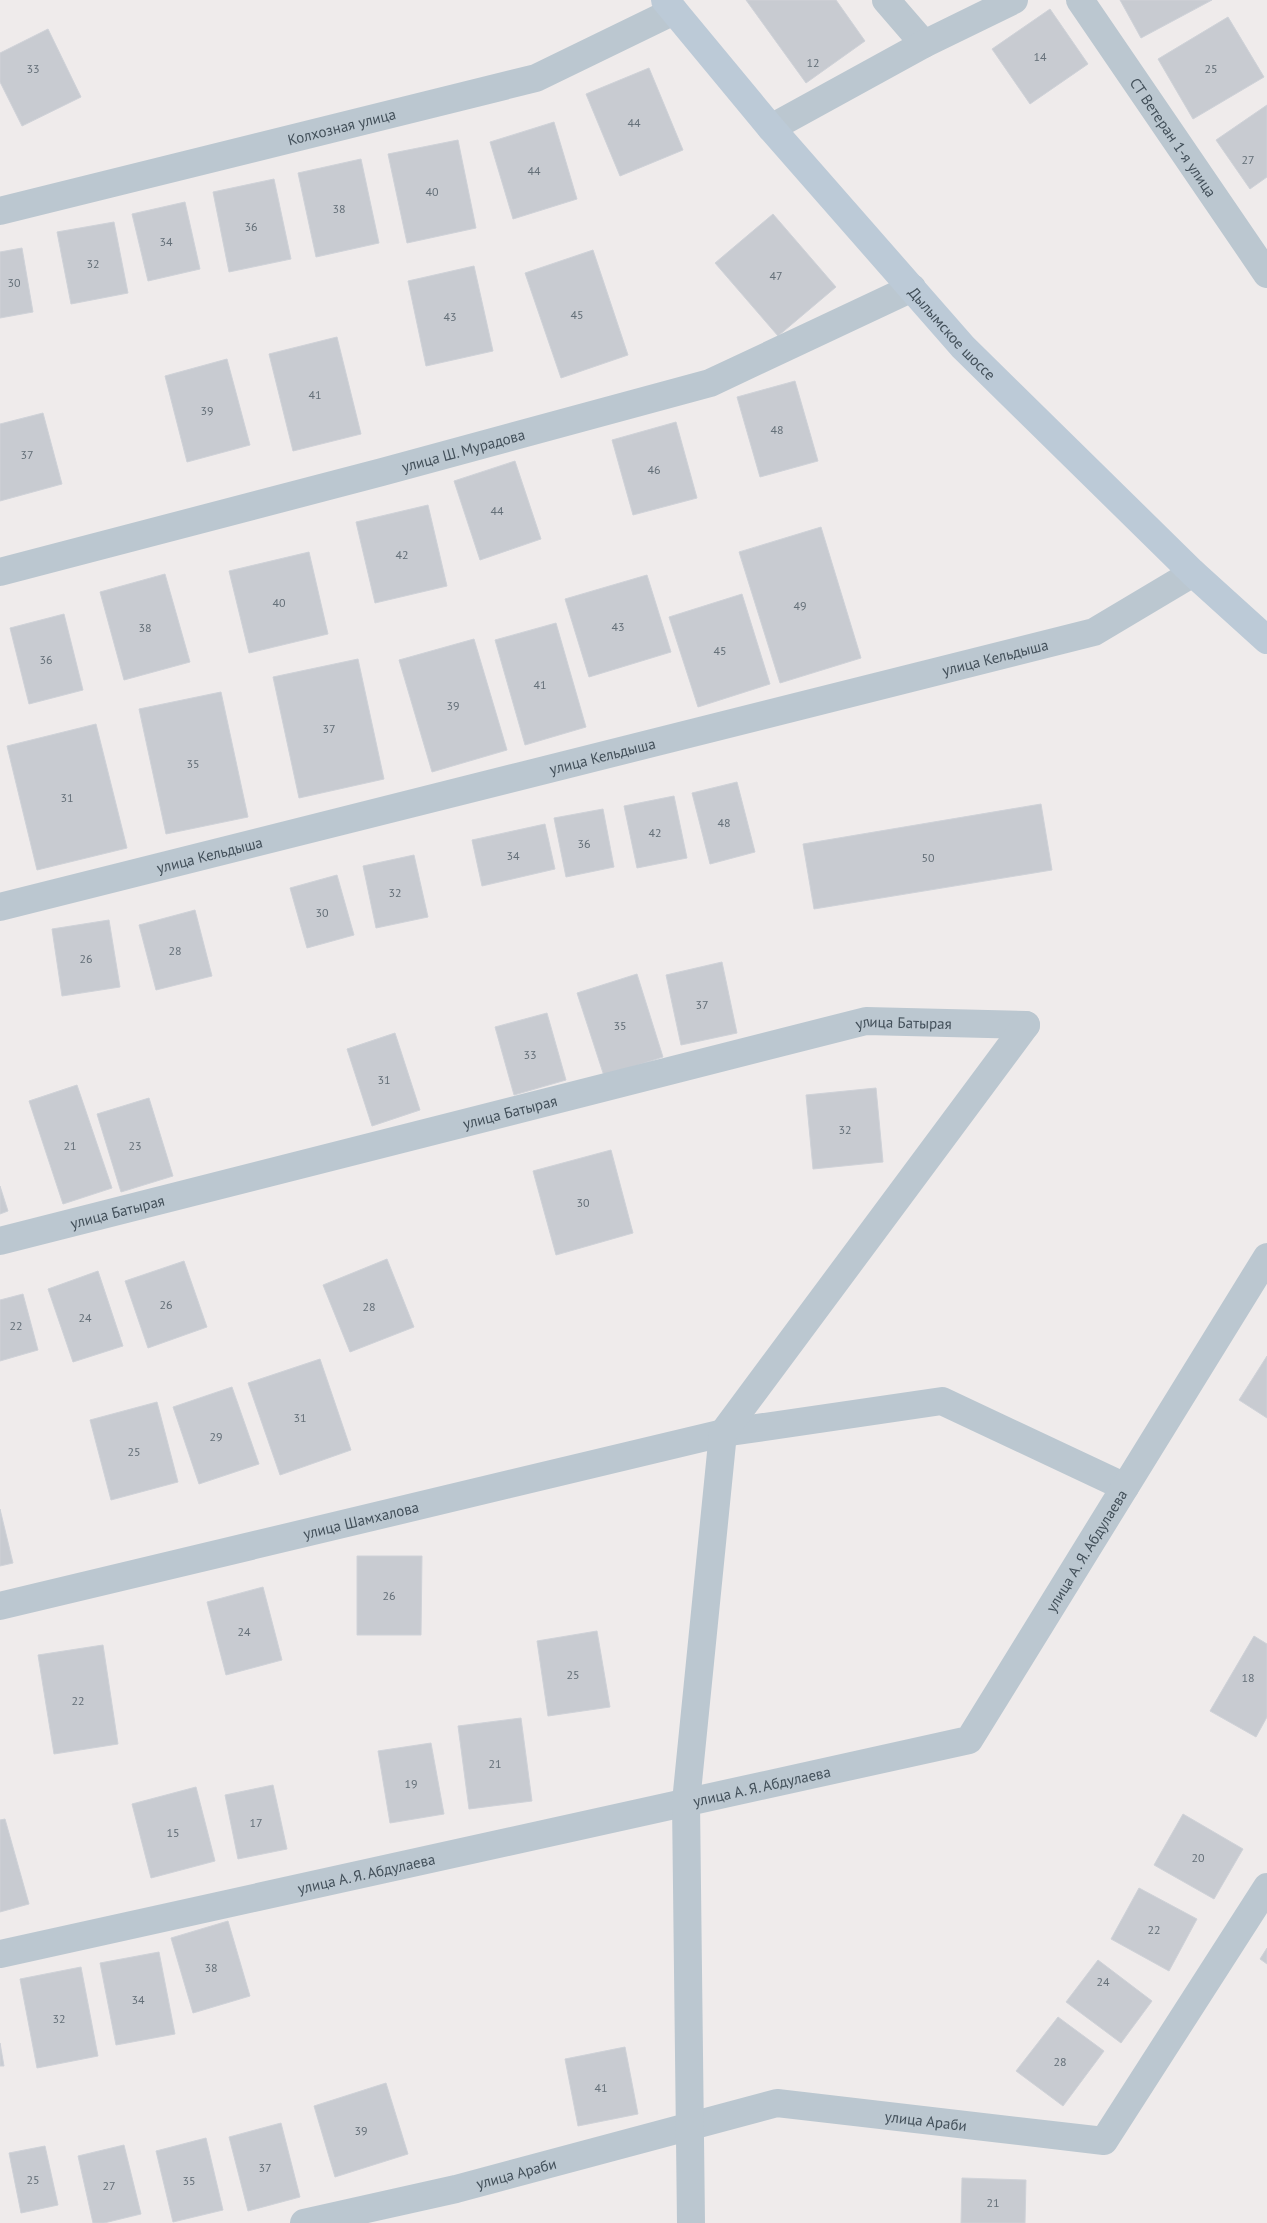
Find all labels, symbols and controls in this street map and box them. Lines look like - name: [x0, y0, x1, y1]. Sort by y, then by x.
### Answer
- house number: 14: [1033, 49, 1047, 64]
- house number: 12: [806, 55, 820, 70]
- house number: 33: [26, 61, 40, 76]
- house number: 25: [1204, 61, 1218, 76]
- street label: СТ Ветеран 1-я улица: [1126, 74, 1221, 201]
- street label: Колхозная улица: [286, 104, 398, 149]
- house number: 44: [627, 115, 641, 130]
- house number: 27: [1241, 152, 1255, 167]
- house number: 44: [527, 163, 541, 178]
- house number: 40: [425, 184, 439, 199]
- house number: 38: [332, 201, 346, 216]
- house number: 36: [244, 219, 258, 234]
- house number: 34: [159, 234, 173, 249]
- house number: 32: [86, 256, 100, 271]
- house number: 47: [769, 268, 783, 283]
- house number: 30: [7, 275, 21, 290]
- street label: Дылымское шоссе: [905, 282, 1000, 384]
- house number: 45: [570, 307, 584, 322]
- house number: 43: [443, 309, 457, 324]
- house number: 41: [308, 387, 322, 402]
- house number: 39: [200, 403, 214, 418]
- house number: 48: [770, 422, 784, 437]
- street label: улица Ш. Мурадова: [399, 424, 527, 476]
- house number: 37: [20, 447, 34, 462]
- house number: 46: [647, 462, 661, 477]
- house number: 44: [490, 503, 504, 518]
- house number: 42: [395, 547, 409, 562]
- house number: 40: [272, 595, 286, 610]
- house number: 49: [793, 598, 807, 613]
- house number: 43: [611, 619, 625, 634]
- house number: 38: [138, 620, 152, 635]
- street label: улица Кельдыша: [940, 634, 1050, 679]
- house number: 45: [713, 643, 727, 658]
- house number: 36: [39, 652, 53, 667]
- house number: 41: [533, 677, 547, 692]
- house number: 39: [446, 698, 460, 713]
- house number: 37: [322, 721, 336, 736]
- street label: улица Кельдыша: [547, 733, 657, 778]
- house number: 35: [186, 756, 200, 771]
- house number: 31: [60, 790, 74, 805]
- house number: 48: [717, 815, 731, 830]
- house number: 42: [648, 825, 662, 840]
- street label: улица Кельдыша: [155, 832, 264, 877]
- house number: 36: [577, 836, 591, 851]
- house number: 34: [506, 848, 520, 863]
- house number: 50: [921, 850, 935, 865]
- house number: 32: [388, 885, 402, 900]
- house number: 30: [315, 905, 329, 920]
- house number: 28: [168, 943, 182, 958]
- house number: 26: [79, 951, 93, 966]
- house number: 37: [695, 997, 709, 1012]
- street label: улица Батырая: [853, 1011, 952, 1033]
- house number: 35: [613, 1018, 627, 1033]
- house number: 33: [523, 1047, 537, 1062]
- house number: 31: [377, 1072, 391, 1087]
- street label: улица Батырая: [461, 1090, 559, 1133]
- house number: 32: [838, 1122, 852, 1137]
- house number: 21: [63, 1138, 77, 1153]
- house number: 23: [128, 1138, 142, 1153]
- street label: улица Батырая: [68, 1190, 166, 1232]
- house number: 30: [576, 1195, 590, 1210]
- house number: 26: [159, 1297, 173, 1312]
- house number: 28: [362, 1299, 376, 1314]
- house number: 24: [78, 1310, 92, 1325]
- house number: 22: [9, 1318, 23, 1333]
- house number: 31: [293, 1410, 307, 1425]
- house number: 29: [209, 1429, 223, 1444]
- house number: 25: [127, 1444, 141, 1459]
- street label: улица А. Я. Абдулаева: [1041, 1486, 1131, 1615]
- street label: улица Шамхалова: [301, 1497, 421, 1543]
- house number: 26: [382, 1588, 396, 1603]
- house number: 24: [237, 1624, 251, 1639]
- house number: 25: [566, 1667, 580, 1682]
- house number: 18: [1241, 1670, 1255, 1685]
- house number: 22: [71, 1693, 85, 1708]
- house number: 21: [488, 1756, 502, 1771]
- street label: улица А. Я. Абдулаева: [691, 1761, 832, 1810]
- house number: 19: [404, 1776, 418, 1791]
- house number: 17: [249, 1815, 263, 1830]
- house number: 15: [166, 1825, 180, 1840]
- street label: улица А. Я. Абдулаева: [296, 1849, 437, 1898]
- house number: 20: [1191, 1850, 1205, 1865]
- house number: 22: [1147, 1922, 1161, 1937]
- house number: 38: [204, 1960, 218, 1975]
- house number: 24: [1096, 1974, 1110, 1989]
- house number: 34: [131, 1992, 145, 2007]
- house number: 32: [52, 2011, 66, 2026]
- house number: 28: [1053, 2054, 1067, 2069]
- house number: 41: [594, 2080, 608, 2095]
- street label: улица Араби: [884, 2106, 968, 2134]
- house number: 39: [354, 2123, 368, 2138]
- street label: улица Араби: [474, 2153, 558, 2193]
- house number: 37: [258, 2160, 272, 2175]
- house number: 25: [26, 2172, 40, 2187]
- house number: 35: [182, 2173, 196, 2188]
- house number: 27: [102, 2178, 116, 2193]
- house number: 21: [986, 2195, 1000, 2210]

